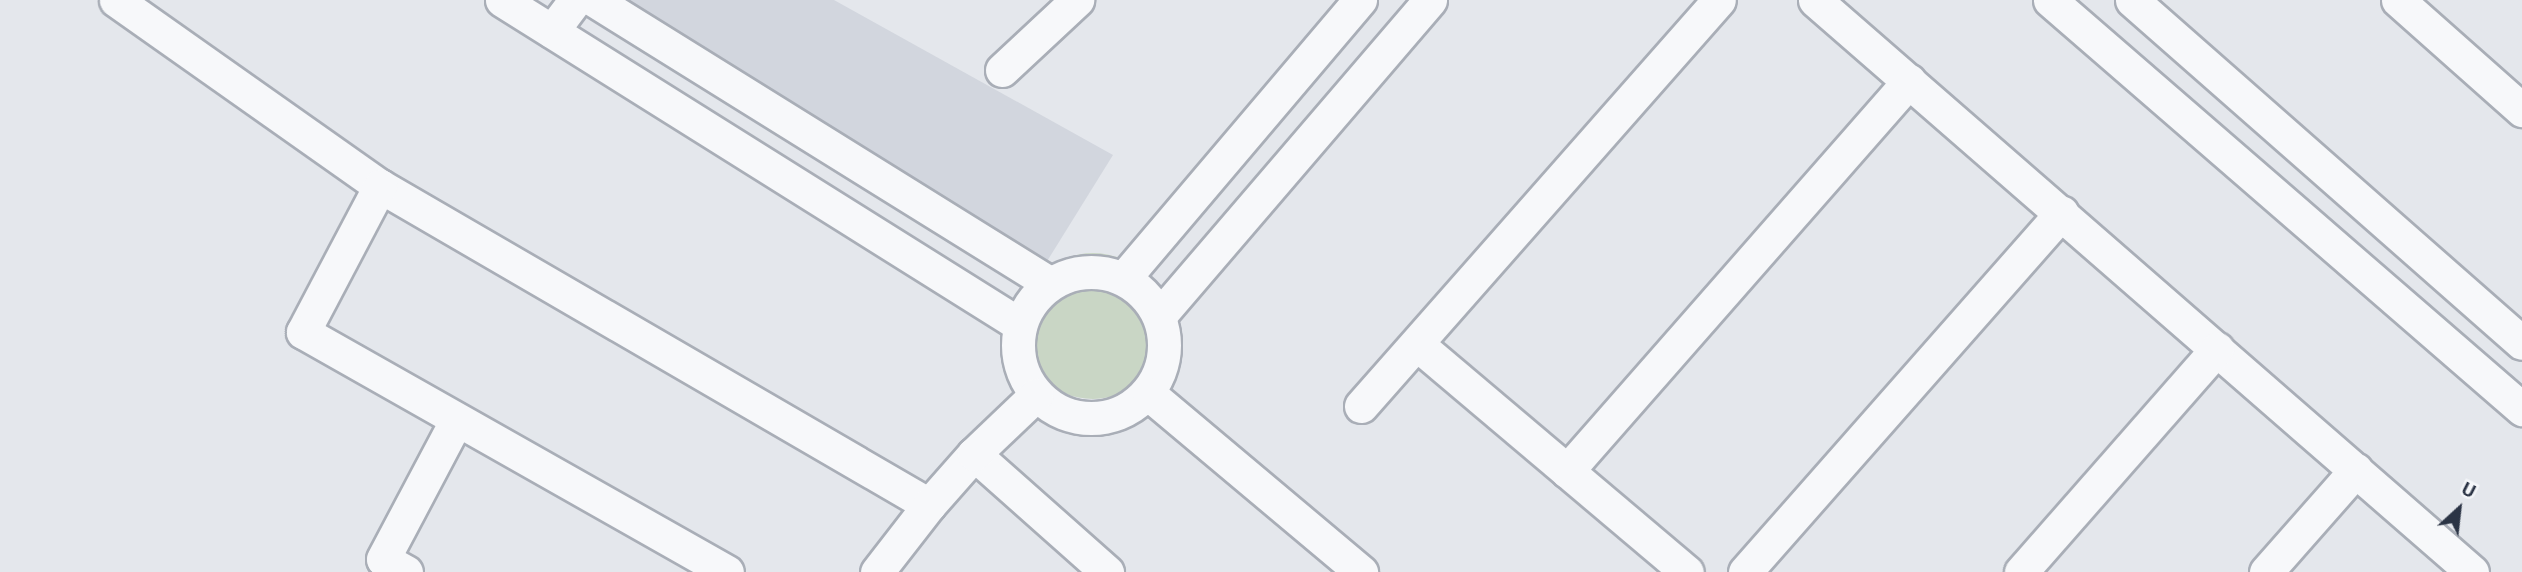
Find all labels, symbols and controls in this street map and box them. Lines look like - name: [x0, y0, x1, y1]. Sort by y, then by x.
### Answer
- north arrow: [2424, 474, 2494, 544]
- text: U: [2458, 477, 2480, 503]

